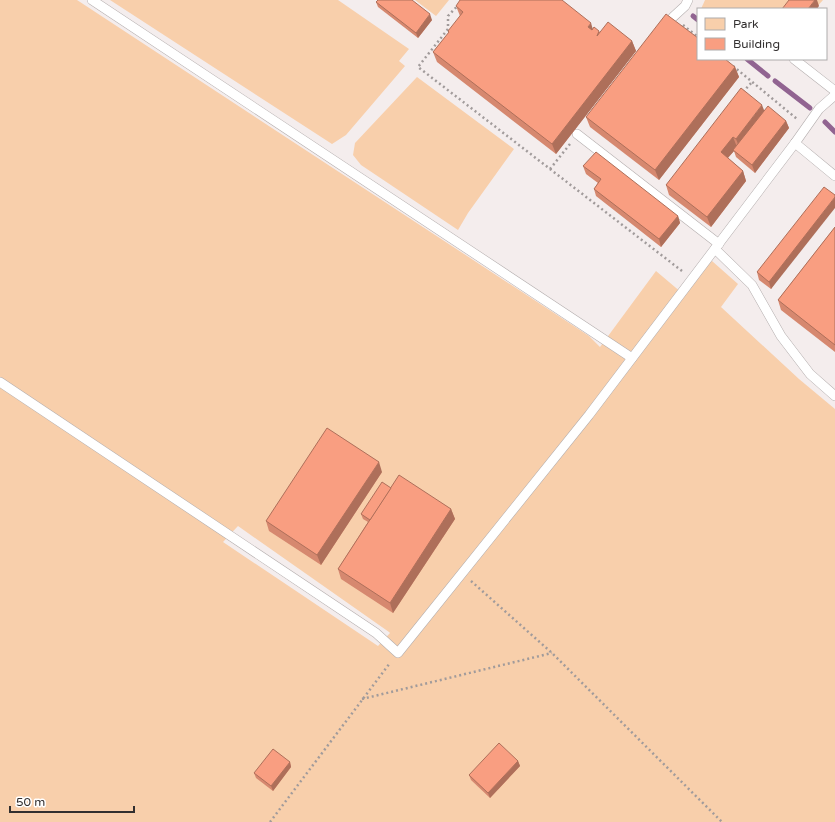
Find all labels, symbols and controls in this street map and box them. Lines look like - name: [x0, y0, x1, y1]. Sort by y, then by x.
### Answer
- legend: [697, 8, 827, 60]
- text: Park: [733, 17, 759, 31]
- text: Building: [733, 37, 780, 51]
- scale bar: [10, 788, 134, 814]
- text: 50 m: [16, 795, 45, 809]

